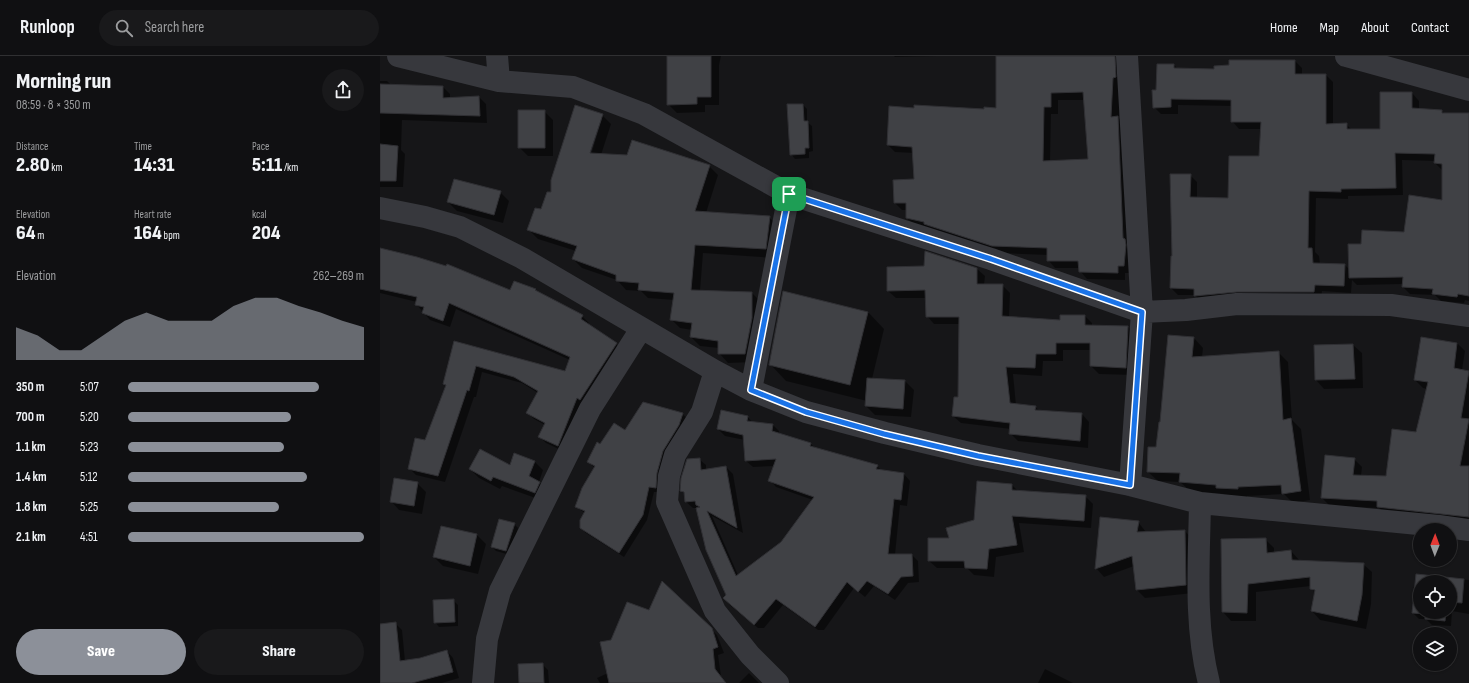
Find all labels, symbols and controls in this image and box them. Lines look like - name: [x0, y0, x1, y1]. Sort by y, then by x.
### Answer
- search box: [99, 10, 379, 46]
- text: Runloop: [20, 16, 75, 39]
- icon: search: [113, 17, 135, 39]
- text: Search here: [145, 18, 204, 37]
- text: Home: [1270, 19, 1298, 36]
- text: Map: [1320, 19, 1339, 36]
- text: About: [1361, 19, 1389, 36]
- text: Contact: [1411, 19, 1449, 36]
- text: Morning run: [16, 68, 111, 95]
- button: share: [322, 69, 364, 111]
- text: 08:59 · 8 × 350 m: [16, 97, 91, 113]
- text: Distance: [16, 140, 48, 153]
- text: Time: [134, 140, 152, 153]
- text: Pace: [252, 140, 270, 153]
- text: 2.80: [16, 153, 49, 177]
- text: 14:31: [134, 153, 174, 177]
- text: 5:11: [252, 153, 282, 177]
- text: km: [49, 161, 62, 174]
- text: /km: [282, 161, 298, 174]
- pin: [772, 177, 806, 211]
- icon: arrive: [778, 183, 800, 205]
- text: Elevation: [16, 208, 50, 221]
- text: Heart rate: [134, 208, 172, 221]
- text: kcal: [252, 208, 267, 221]
- text: 64: [16, 221, 36, 245]
- text: 164: [134, 221, 162, 245]
- text: 204: [252, 221, 281, 245]
- text: m: [36, 229, 44, 242]
- text: bpm: [162, 229, 180, 242]
- text: Elevation: [16, 268, 56, 284]
- text: 262–269 m: [313, 268, 364, 284]
- text: 350 m: [16, 379, 44, 395]
- text: 5:07: [80, 379, 99, 395]
- text: 700 m: [16, 409, 45, 425]
- text: 5:20: [80, 409, 99, 425]
- text: 1.1 km: [16, 439, 46, 455]
- text: 5:23: [80, 439, 99, 455]
- text: 1.4 km: [16, 469, 47, 485]
- text: 5:12: [80, 469, 98, 485]
- text: 1.8 km: [16, 499, 47, 515]
- text: 5:25: [80, 499, 98, 515]
- north arrow: [1413, 523, 1457, 567]
- map controls: [1413, 523, 1457, 671]
- text: 2.1 km: [16, 529, 46, 545]
- text: 4:51: [80, 529, 98, 545]
- button: locate: [1413, 575, 1457, 619]
- button: layers: [1413, 627, 1457, 671]
- button: Save: [16, 629, 186, 675]
- button: Share: [194, 629, 364, 675]

